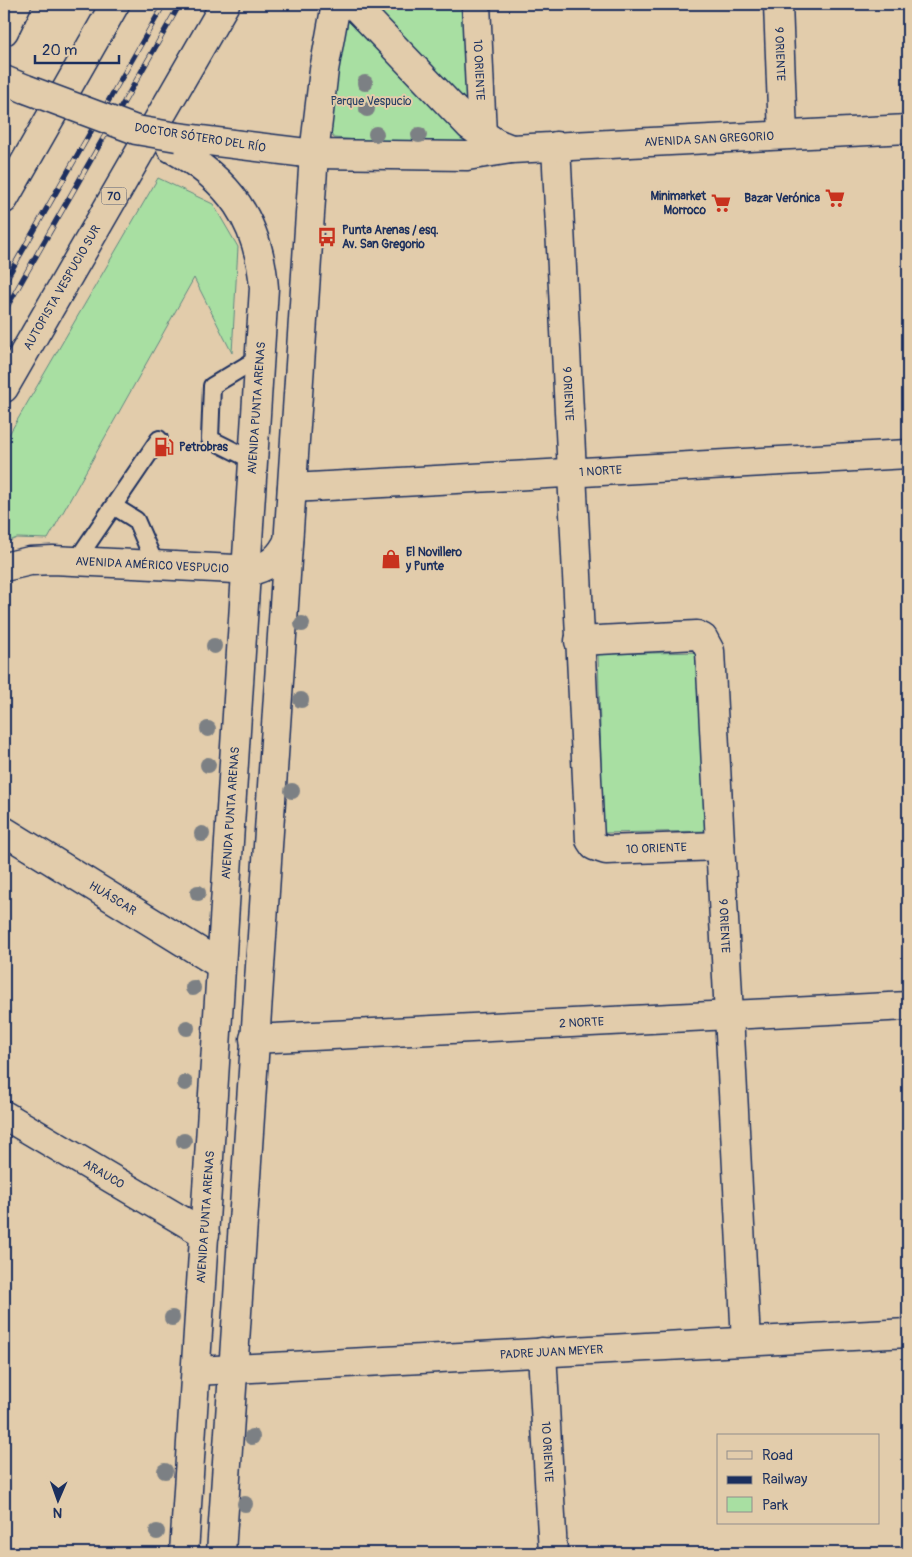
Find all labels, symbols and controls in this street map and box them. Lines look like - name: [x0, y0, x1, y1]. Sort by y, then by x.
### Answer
- street label: 9 ORIENTE: [771, 27, 788, 81]
- scale bar: [35, 32, 119, 64]
- street label: 10 ORIENTE: [470, 39, 488, 101]
- text: 20 m: [42, 41, 77, 60]
- park label: Parque Vespucio: [330, 94, 412, 109]
- street label: DOCTOR SÓTERO DEL RÍO: [133, 119, 267, 156]
- street label: AVENIDA SAN GREGORIO: [644, 128, 775, 150]
- supermarket icon: Bazar Verónica: [824, 187, 846, 209]
- road number: 70: [102, 188, 126, 205]
- place label: Minimarket Morroco: [650, 189, 707, 218]
- place label: Bazar Verónica: [744, 191, 820, 206]
- supermarket icon: Minimarket Morroco: [710, 192, 732, 214]
- street label: AUTOPISTA VESPUCIO SUR: [20, 222, 104, 353]
- place label: Punta Arenas / esq. Av. San Gregorio: [342, 223, 439, 252]
- bus stop icon: Punta Arenas / esq. Av. San Gregorio: [316, 226, 338, 248]
- street label: AVENIDA PUNTA ARENAS: [245, 341, 269, 475]
- street label: 9 ORIENTE: [559, 366, 577, 421]
- fuel station icon: Petrobras: [153, 436, 175, 458]
- place label: Petrobras: [179, 440, 229, 455]
- street label: 1 NORTE: [579, 462, 622, 480]
- place label: El Novillero y Punte: [405, 545, 462, 574]
- shop icon: El Novillero y Punte: [380, 548, 402, 570]
- street label: AVENIDA AMÉRICO VESPUCIO: [75, 554, 230, 576]
- street label: AVENIDA PUNTA ARENAS: [219, 746, 243, 880]
- street label: 10 ORIENTE: [626, 840, 687, 857]
- street label: HUÁSCAR: [87, 878, 139, 919]
- street label: 9 ORIENTE: [715, 898, 733, 954]
- street label: 2 NORTE: [559, 1014, 604, 1031]
- street label: AVENIDA PUNTA ARENAS: [194, 1150, 218, 1284]
- street label: ARAUCO: [81, 1156, 127, 1192]
- street label: PADRE JUAN MEYER: [499, 1342, 604, 1362]
- street label: 10 ORIENTE: [538, 1421, 557, 1483]
- legend: [717, 1434, 880, 1524]
- text: Road: [762, 1446, 793, 1465]
- text: Railway: [762, 1470, 808, 1489]
- north arrow: [32, 1474, 82, 1524]
- text: Park: [762, 1496, 789, 1515]
- text: N: [53, 1504, 63, 1521]

